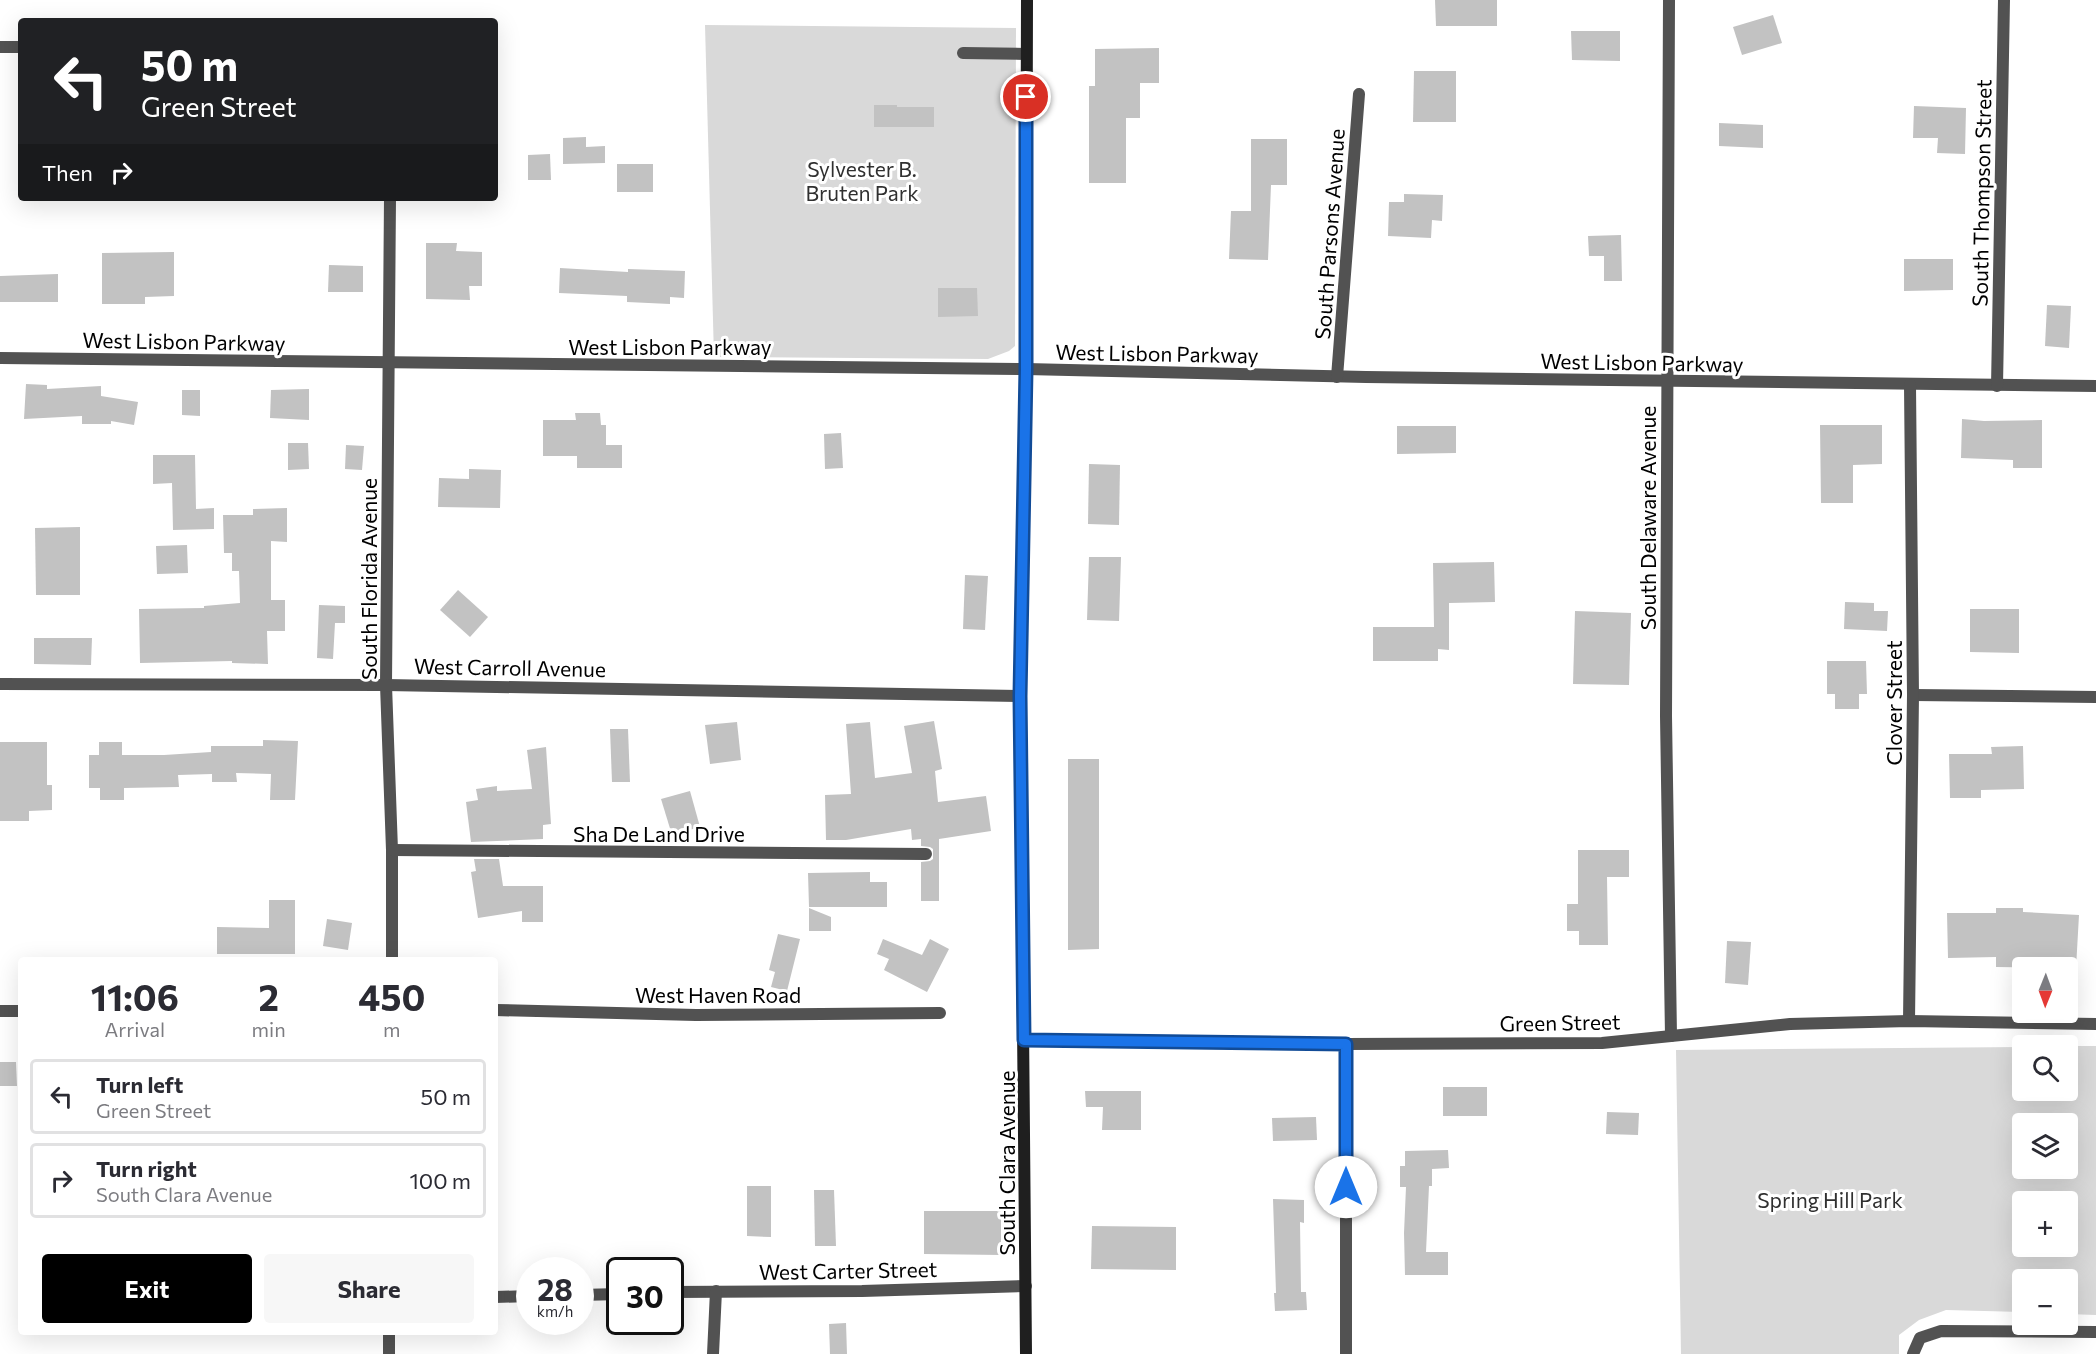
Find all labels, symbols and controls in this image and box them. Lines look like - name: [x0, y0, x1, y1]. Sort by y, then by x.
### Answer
- text: 50 m: [141, 38, 238, 90]
- icon: left: [42, 42, 120, 120]
- pin: [1000, 71, 1051, 122]
- street label: South Thompson Street: [1967, 79, 1995, 307]
- icon: arrive: [1009, 80, 1042, 113]
- text: Green Street: [141, 90, 297, 123]
- street label: South Parsons Avenue: [1309, 128, 1349, 340]
- icon: right: [105, 156, 138, 189]
- park label: Sylvester B. Bruten Park: [805, 156, 919, 205]
- text: Then: [42, 159, 93, 186]
- street label: West Lisbon Parkway: [82, 327, 286, 355]
- street label: West Lisbon Parkway: [568, 334, 772, 359]
- street label: West Lisbon Parkway: [1055, 339, 1259, 367]
- street label: West Lisbon Parkway: [1540, 348, 1744, 376]
- street label: South Delaware Avenue: [1635, 406, 1660, 630]
- street label: South Florida Avenue: [356, 478, 381, 680]
- street label: Clover Street: [1881, 640, 1906, 766]
- street label: West Carroll Avenue: [414, 653, 606, 681]
- street label: Sha De Land Drive: [573, 821, 745, 846]
- north arrow: [2012, 957, 2078, 1023]
- map controls: [2012, 957, 2078, 1335]
- text: 11:06: [91, 974, 179, 1018]
- text: 2: [258, 974, 279, 1018]
- text: 450: [358, 974, 425, 1018]
- street label: West Haven Road: [635, 982, 801, 1007]
- street label: Green Street: [1499, 1008, 1621, 1036]
- text: Arrival: [105, 1017, 165, 1041]
- text: min: [252, 1017, 286, 1041]
- text: m: [383, 1017, 401, 1041]
- button: search: [2012, 1035, 2078, 1101]
- street label: South Clara Avenue: [994, 1070, 1019, 1256]
- text: Turn left: [96, 1071, 183, 1098]
- icon: left: [45, 1080, 78, 1113]
- text: 50 m: [421, 1083, 471, 1110]
- text: Green Street: [96, 1098, 211, 1122]
- button: layers: [2012, 1113, 2078, 1179]
- text: Turn right: [96, 1155, 197, 1182]
- position arrow: [1314, 1155, 1378, 1219]
- icon: right: [45, 1164, 78, 1197]
- text: 100 m: [409, 1167, 471, 1194]
- text: South Clara Avenue: [96, 1182, 272, 1206]
- park label: Spring Hill Park: [1757, 1187, 1903, 1212]
- button: +: [2012, 1191, 2078, 1257]
- button: Exit: [42, 1254, 252, 1323]
- button: Share: [264, 1254, 474, 1323]
- street label: West Carter Street: [759, 1256, 937, 1284]
- speed limit sign: 30: [606, 1257, 684, 1335]
- button: −: [2012, 1269, 2078, 1335]
- text: 28: [537, 1270, 573, 1307]
- text: km/h: [537, 1302, 573, 1320]

